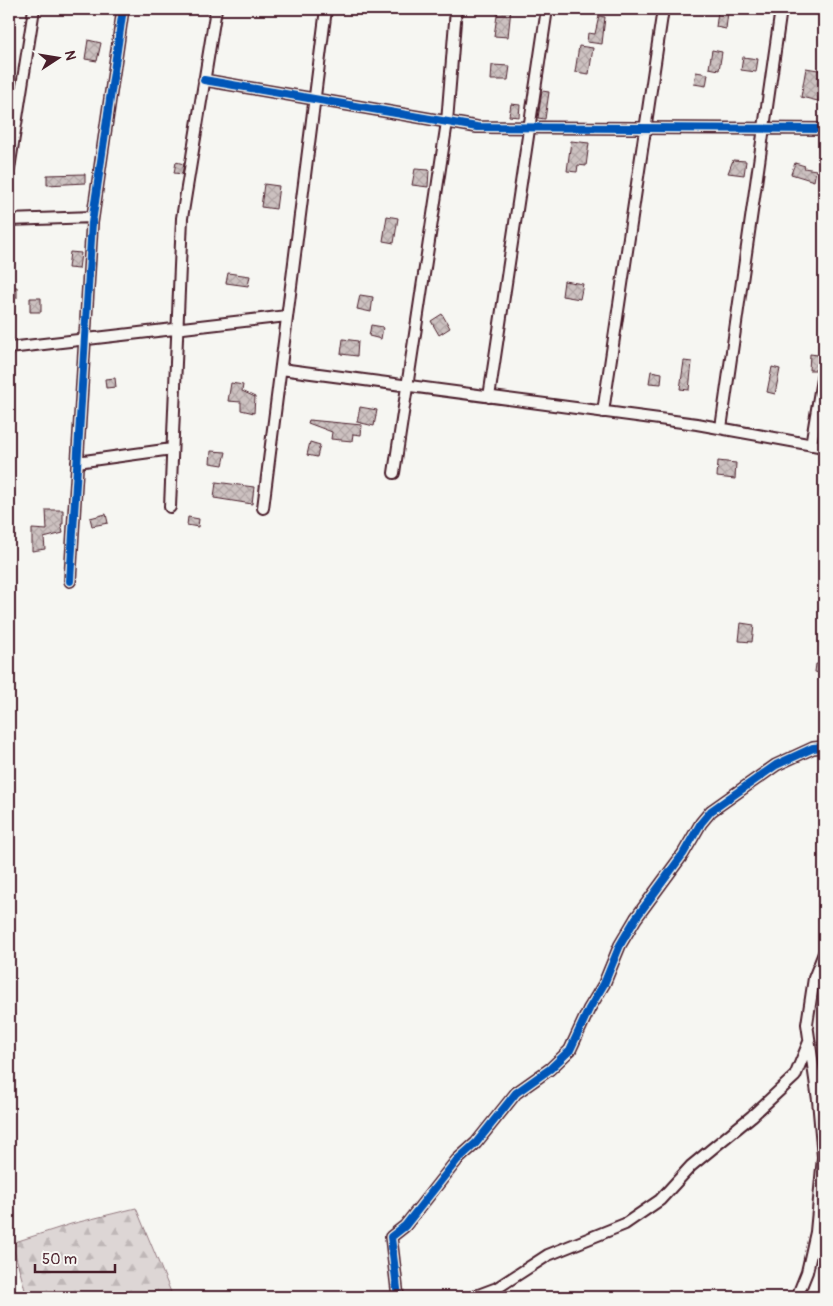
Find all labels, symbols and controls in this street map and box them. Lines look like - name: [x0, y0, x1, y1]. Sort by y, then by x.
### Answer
- north arrow: [32, 32, 82, 82]
- text: N: [61, 49, 80, 62]
- scale bar: [35, 1241, 115, 1273]
- text: 50 m: [42, 1250, 77, 1269]

